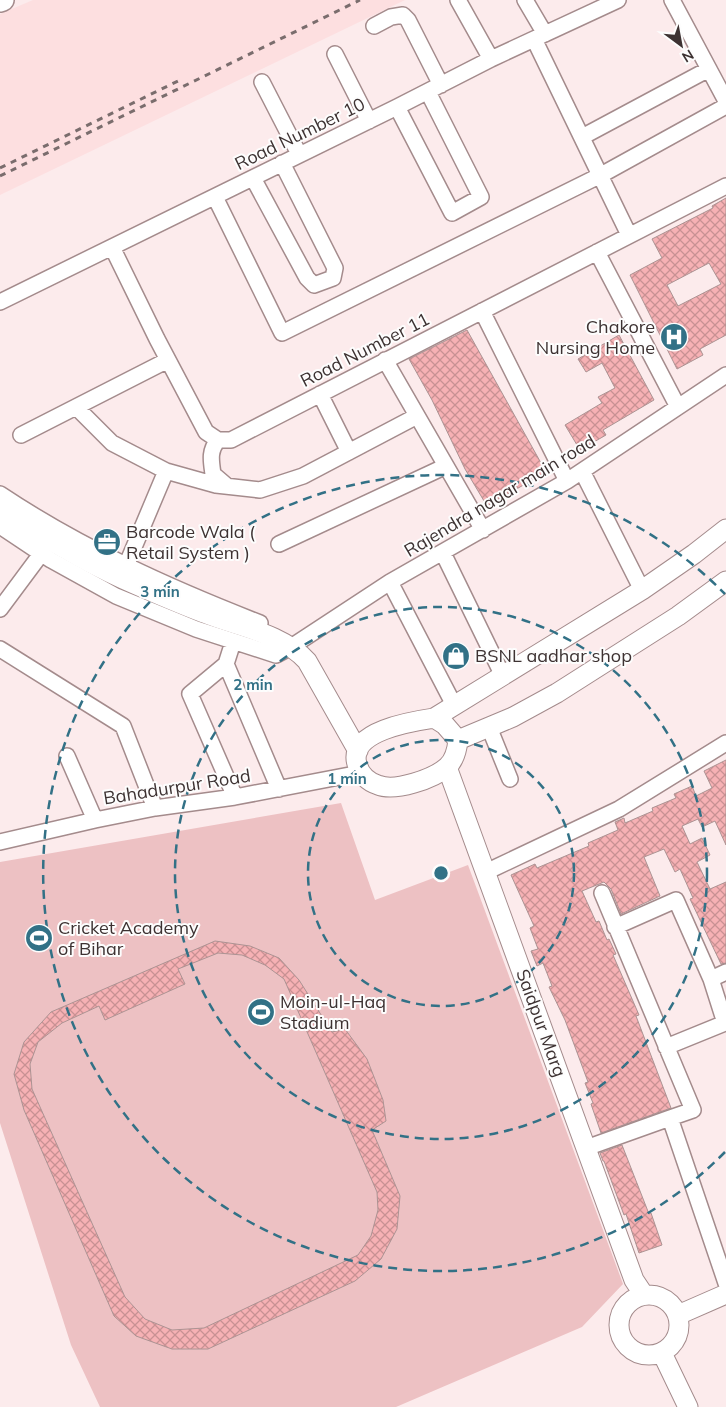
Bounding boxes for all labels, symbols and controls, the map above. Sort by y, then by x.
north arrow [656,20,706,70]
text: N [679,46,697,66]
street label: Road Number 10 [231,92,369,175]
street label: Road Number 11 [296,307,433,392]
place label: Chakore Nursing Home [536,315,655,359]
hospital icon: Chakore Nursing Home [659,322,689,352]
street label: Rajendra nagar main road [400,429,600,562]
place label: Barcode Wala ( Retail System ) [126,520,255,564]
office icon: Barcode Wala ( Retail System ) [92,527,122,557]
text: 3 min [140,582,180,601]
shop icon: BSNL aadhar shop [441,641,471,671]
place label: BSNL aadhar shop [475,644,632,667]
text: 2 min [233,675,273,694]
street label: Bahadurpur Road [102,764,252,809]
text: 1 min [327,769,367,788]
centre of rings [432,864,450,882]
place label: Cricket Academy of Bihar [58,916,199,960]
sports icon: Cricket Academy of Bihar [24,923,54,953]
street label: Saidpur Marg [511,966,572,1080]
place label: Moin-ul-Haq Stadium [280,990,386,1034]
sports icon: Moin-ul-Haq Stadium [246,997,276,1027]

